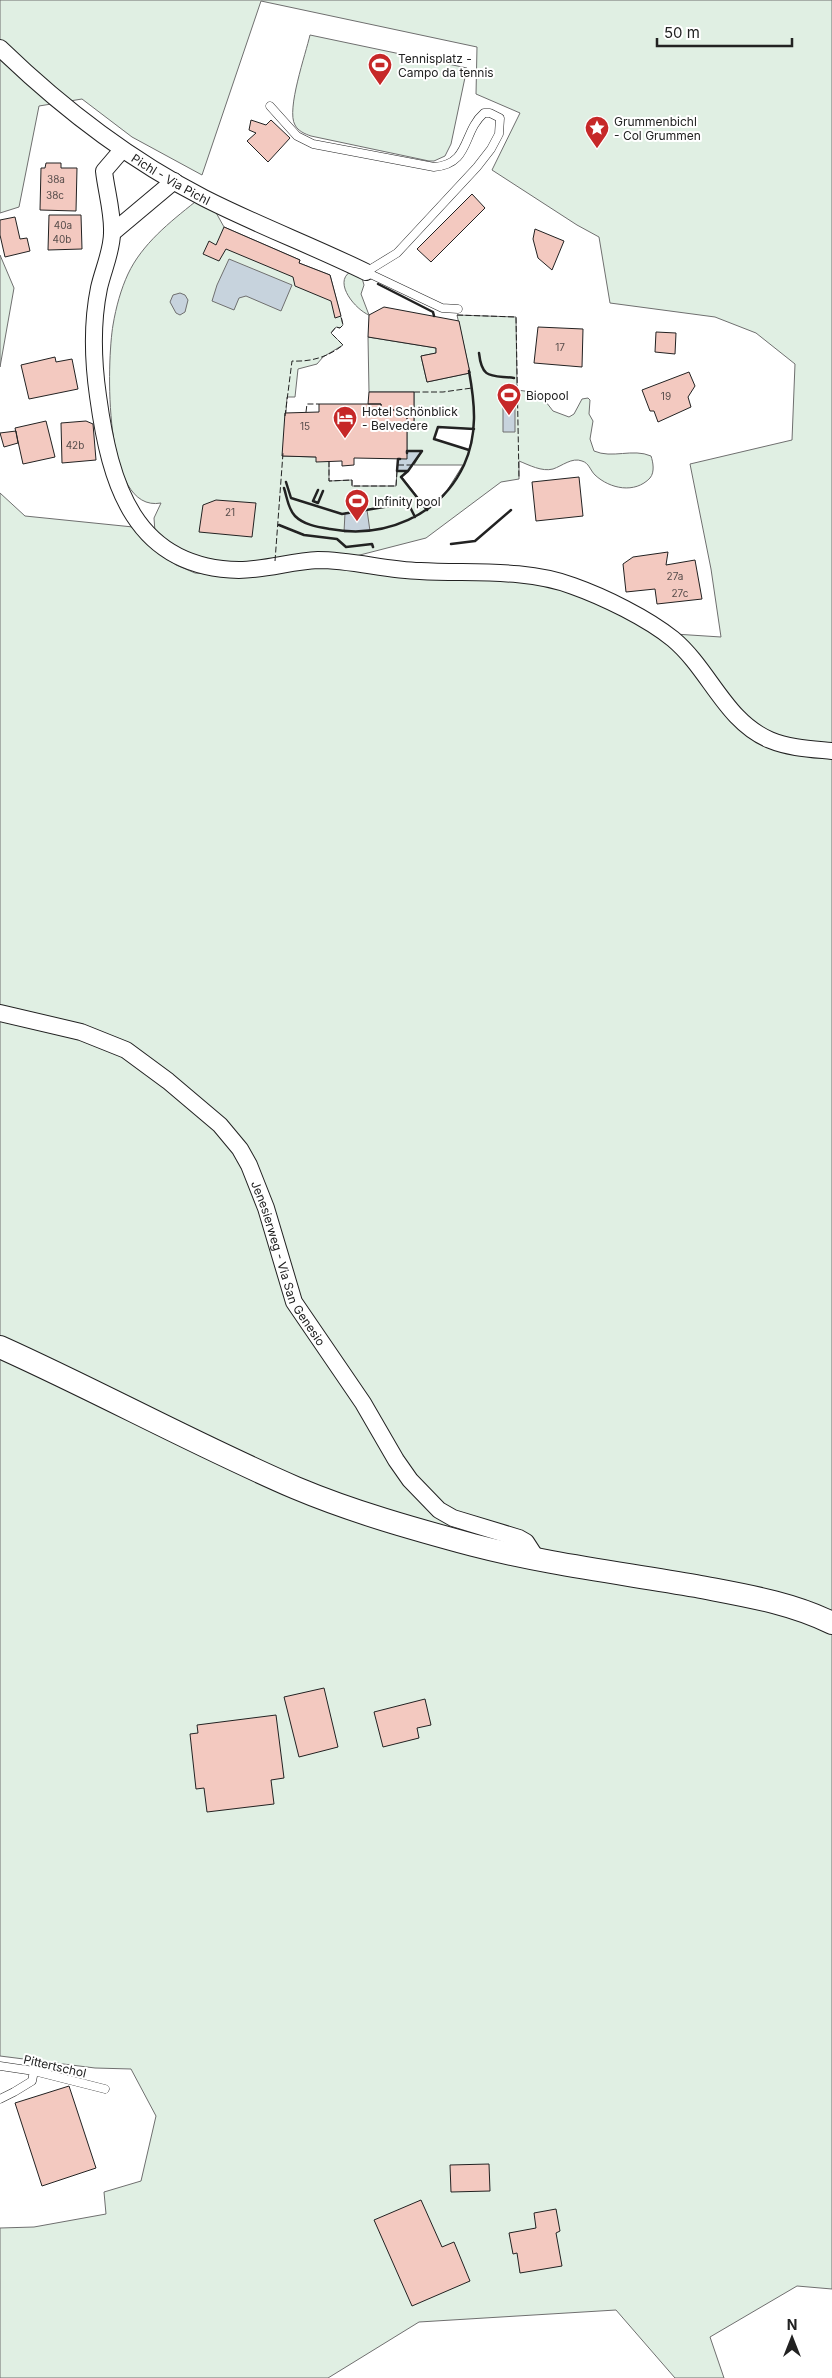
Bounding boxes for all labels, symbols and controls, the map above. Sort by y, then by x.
scale bar [657,15,792,47]
text: 50 m [664,23,700,42]
place label: Tennisplatz - Campo da tennis [398,51,494,80]
sports icon: Tennisplatz - Campo da tennis [367,52,393,86]
place label: Grummenbichl - Col Grummen [614,114,701,143]
place icon: Grummenbichl - Col Grummen [584,115,610,149]
street label: Pichl - Via Pichl [129,150,213,207]
house number: 38a [47,173,65,185]
house number: 38c [46,189,64,201]
house number: 40a [54,219,72,231]
house number: 40b [53,233,71,245]
house number: 17 [555,341,565,353]
sports icon: Biopool [496,382,522,416]
place label: Biopool [526,388,569,403]
house number: 19 [661,390,671,402]
place label: Hotel Schönblick - Belvedere [362,404,458,433]
hotel icon: Hotel Schönblick - Belvedere [332,405,358,439]
house number: 15 [300,420,310,432]
house number: 42b [66,439,84,451]
sports icon: Infinity pool [344,488,370,522]
place label: Infinity pool [374,494,441,509]
house number: 21 [225,506,235,518]
house number: 27a [667,570,683,582]
house number: 27c [672,587,689,599]
street label: Jenesierweg - Via San Genesio [248,1179,329,1348]
street label: Pittertschol [22,2052,88,2080]
north arrow [767,2313,817,2363]
text: N [787,2316,797,2333]

